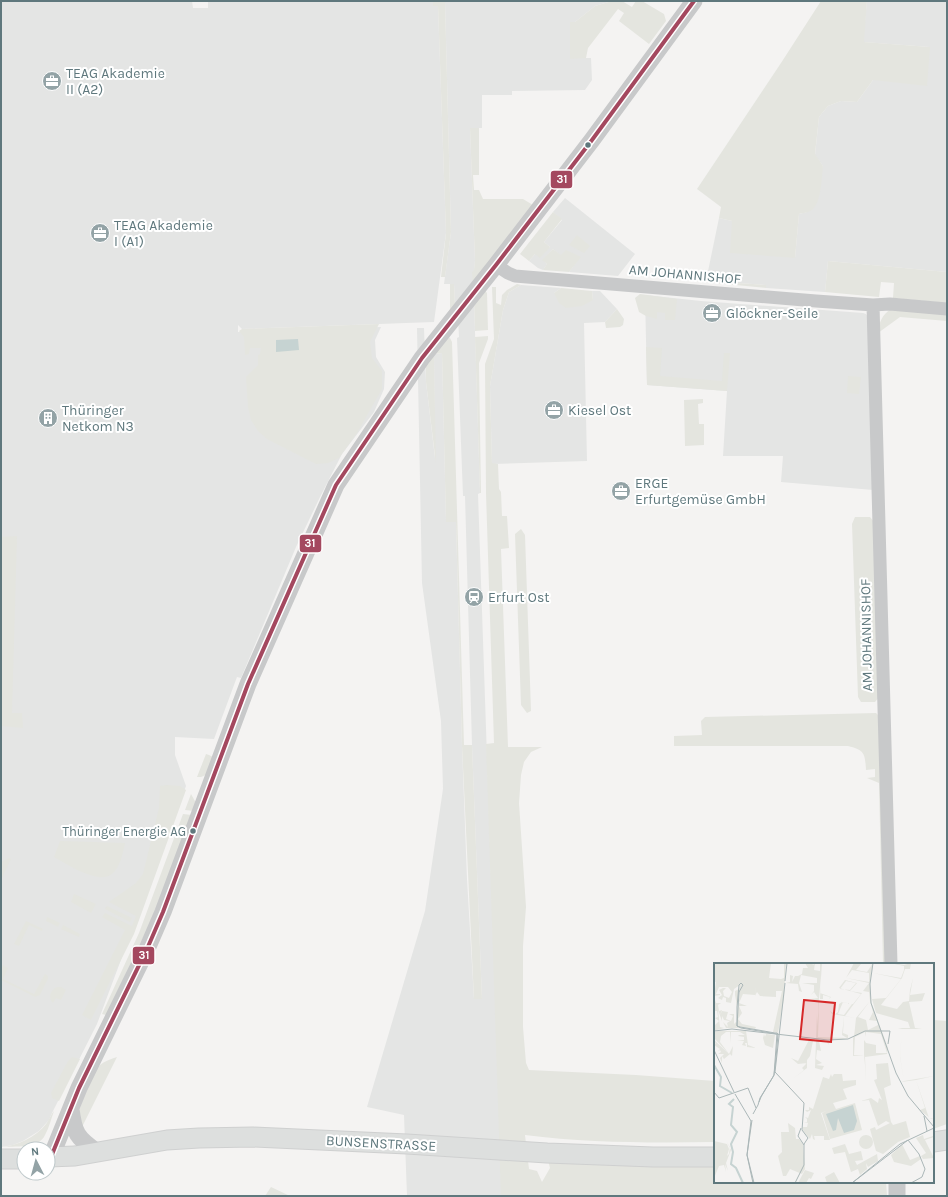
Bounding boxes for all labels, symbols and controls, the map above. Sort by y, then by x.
place label: TEAG Akademie II (A2) [66,65,165,98]
office icon: TEAG Akademie II (A2) [41,70,63,92]
unlabelled marker [583,140,593,150]
line badge: 31 [550,170,573,189]
text: 31 [557,173,567,186]
place label: TEAG Akademie I (A1) [114,217,213,250]
office icon: TEAG Akademie I (A1) [89,222,111,244]
street label: AM JOHANNISHOF [628,261,742,288]
office icon: Glöckner-Seile [701,302,723,324]
place label: Glöckner-Seile [726,305,818,322]
office icon: Kiesel Ost [543,399,565,421]
place label: Thüringer Netkom N3 [62,402,134,435]
place label: Kiesel Ost [568,402,631,419]
building icon: Thüringer Netkom N3 [37,407,59,429]
place label: ERGE Erfurtgemüse GmbH [635,475,766,508]
office icon: ERGE Erfurtgemüse GmbH [610,480,632,502]
line badge: 31 [299,534,322,553]
text: 31 [305,537,315,550]
street label: AM JOHANNISHOF [857,579,876,691]
station icon: Erfurt Ost [463,586,485,608]
place label: Erfurt Ost [488,589,550,606]
place label: Thüringer Energie AG [62,824,186,839]
marker: Thüringer Energie AG [188,826,198,836]
line badge: 31 [132,946,155,965]
text: 31 [139,949,149,962]
inset map [714,963,934,1183]
street label: BUNSENSTRASSE [325,1132,436,1155]
north arrow [16,1141,56,1181]
text: N [30,1145,40,1158]

